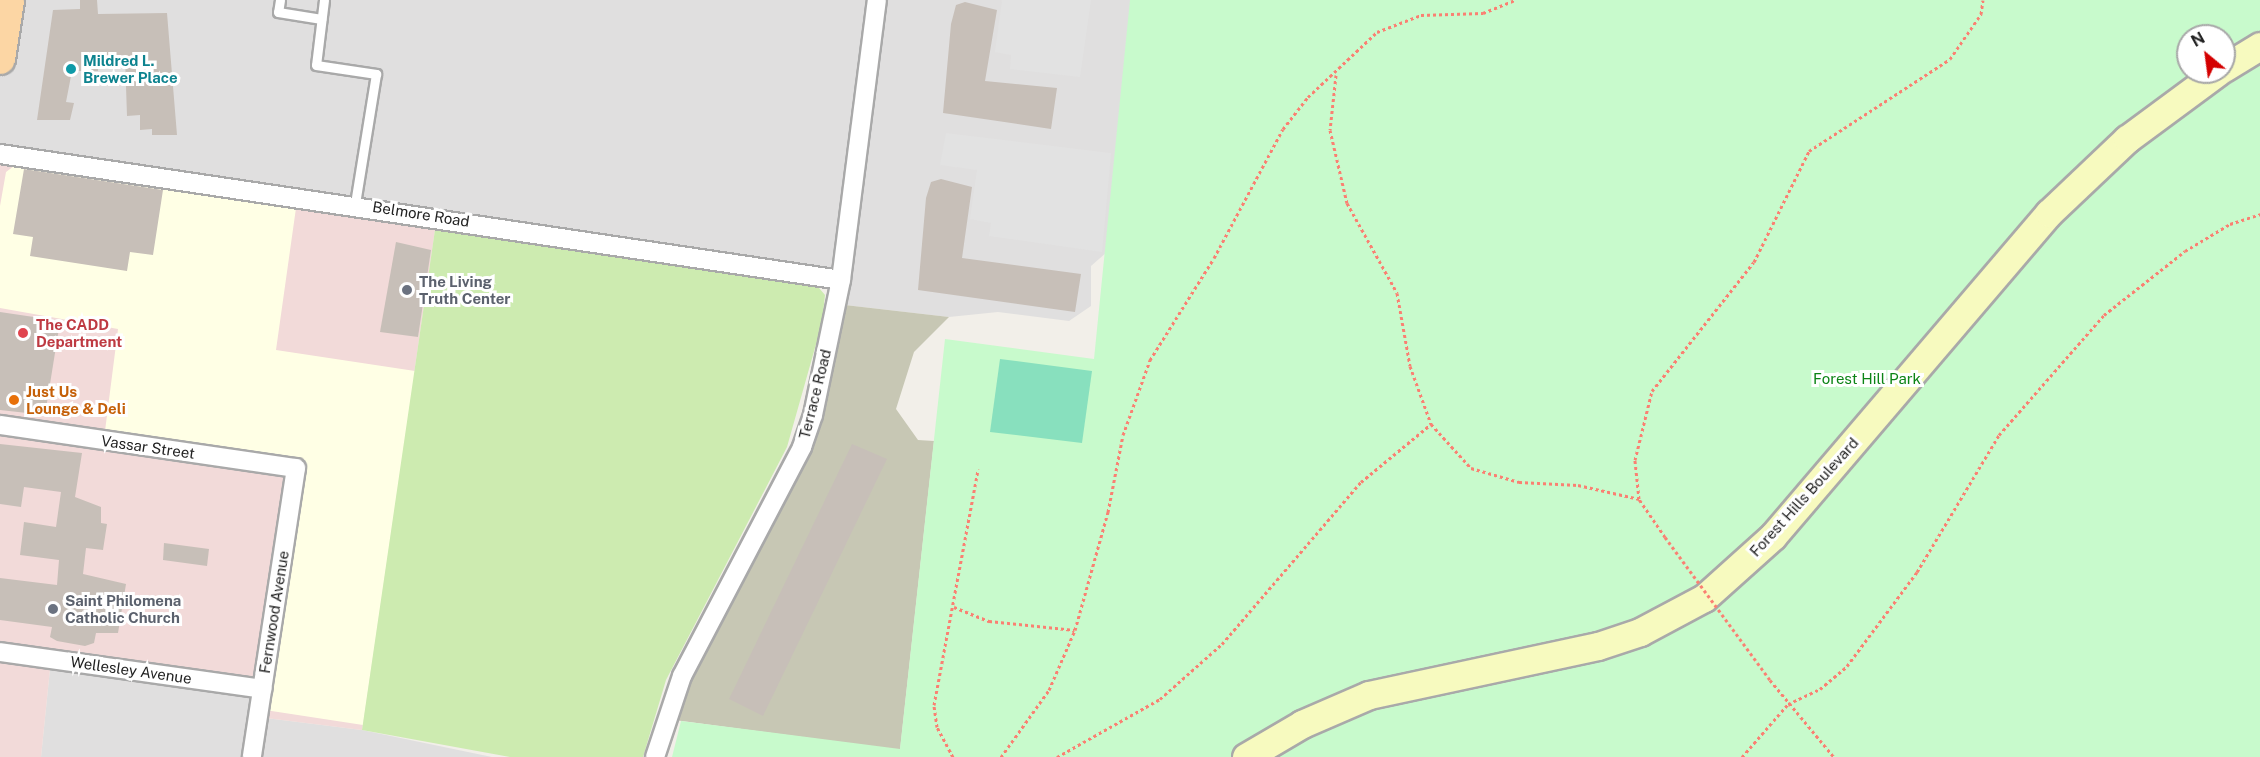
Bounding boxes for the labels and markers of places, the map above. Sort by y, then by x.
place label: Mildred L. Brewer Place [83,51,178,86]
marker: Mildred L. Brewer Place [64,62,78,76]
place label: The Living Truth Center [419,272,511,307]
marker: The Living Truth Center [400,283,414,297]
place label: The CADD Department [36,315,122,350]
marker: The CADD Department [14,324,32,342]
place label: Just Us Lounge & Deli [26,382,126,417]
marker: Just Us Lounge & Deli [7,393,21,407]
place label: Saint Philomena Catholic Church [65,591,181,626]
marker: Saint Philomena Catholic Church [46,602,60,616]

